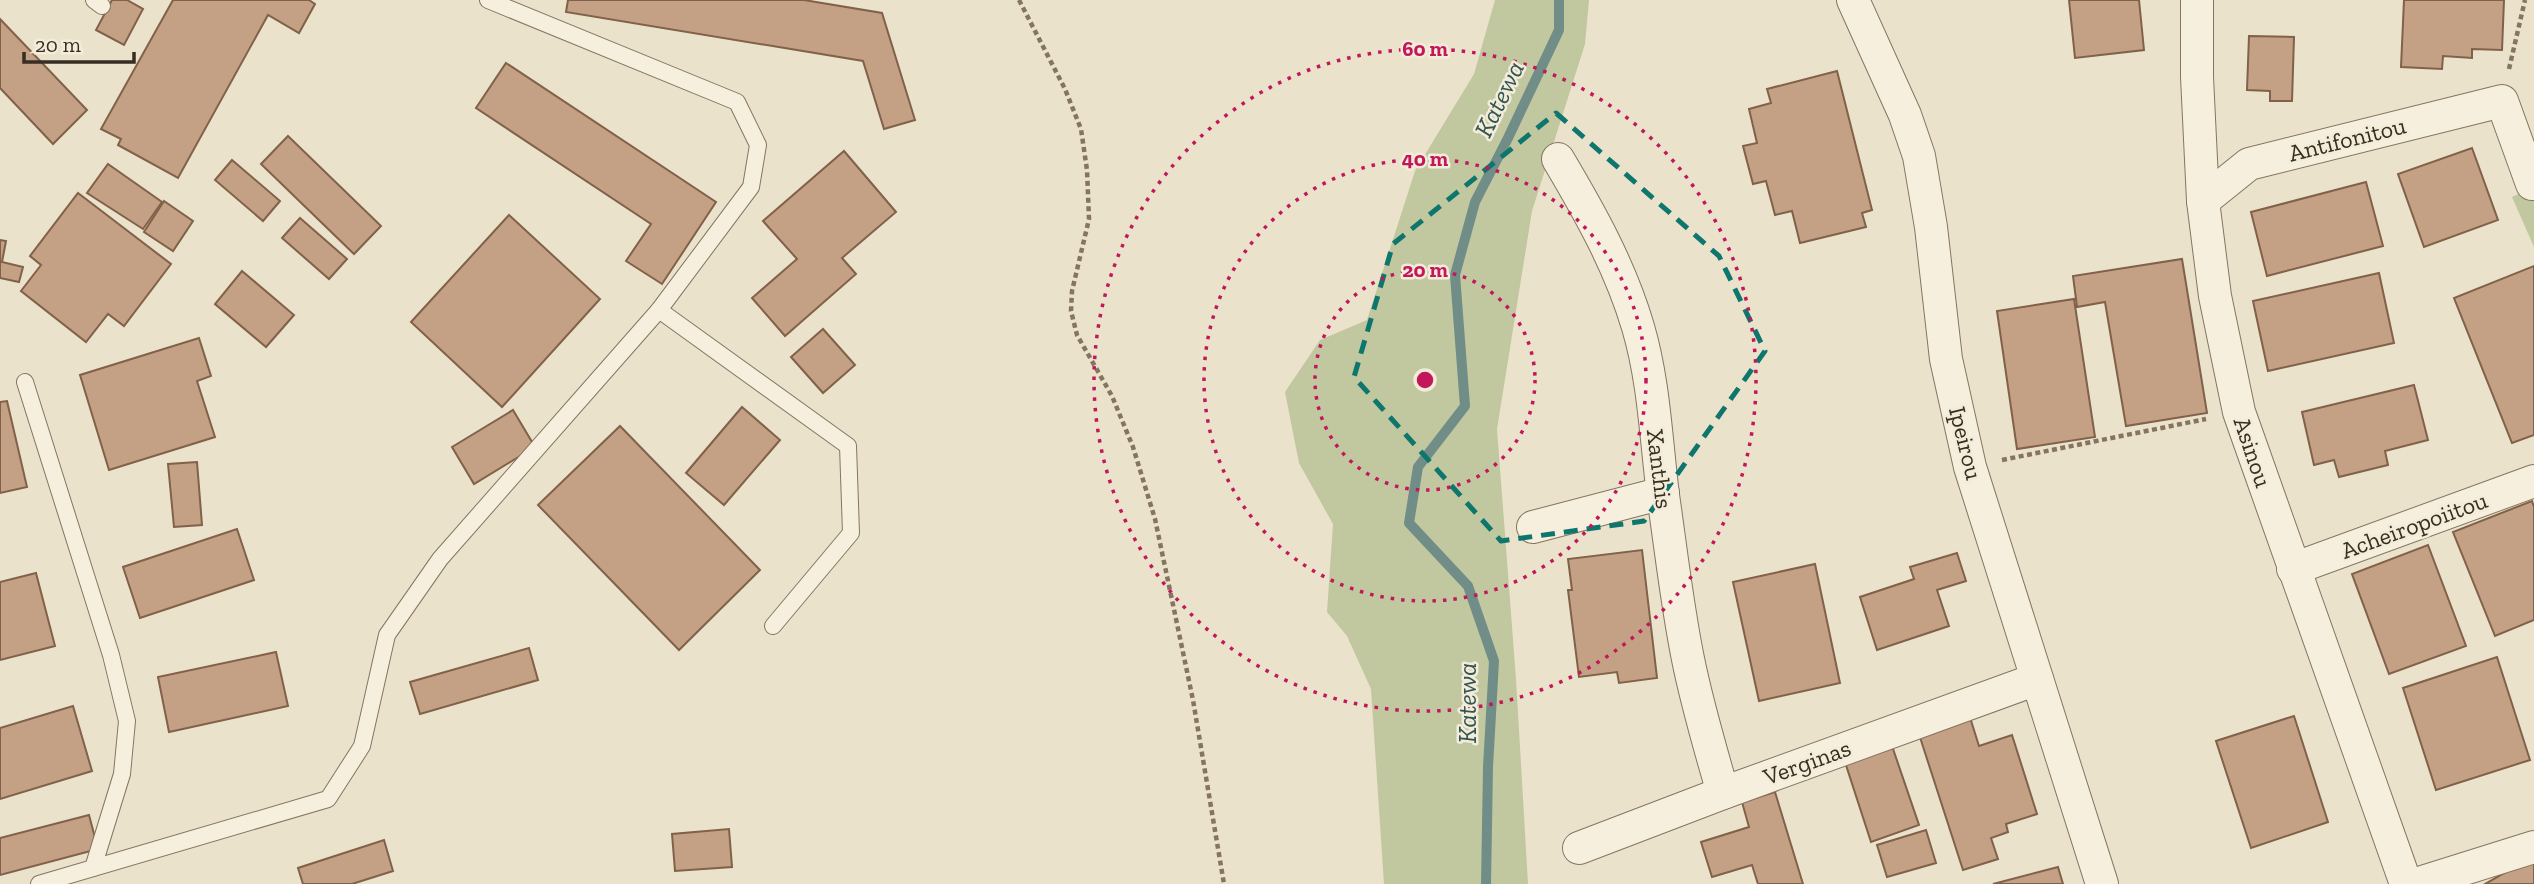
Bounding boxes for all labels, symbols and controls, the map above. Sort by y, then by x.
scale bar [24,21,135,65]
text: 20 m [35,32,81,57]
text: 60 m [1402,36,1448,61]
water label: Katewa [1467,56,1531,142]
street label: Antifonitou [2285,110,2409,168]
text: 40 m [1402,146,1449,171]
text: 20 m [1402,257,1448,282]
centre of rings [1413,368,1437,392]
street label: Ipeirou [1943,403,1989,483]
street label: Asinou [2228,413,2279,491]
street label: Xanthis [1641,427,1679,511]
street label: Acheiropoiitou [2337,485,2492,565]
water label: Katewa [1451,663,1483,743]
street label: Verginas [1758,733,1855,792]

